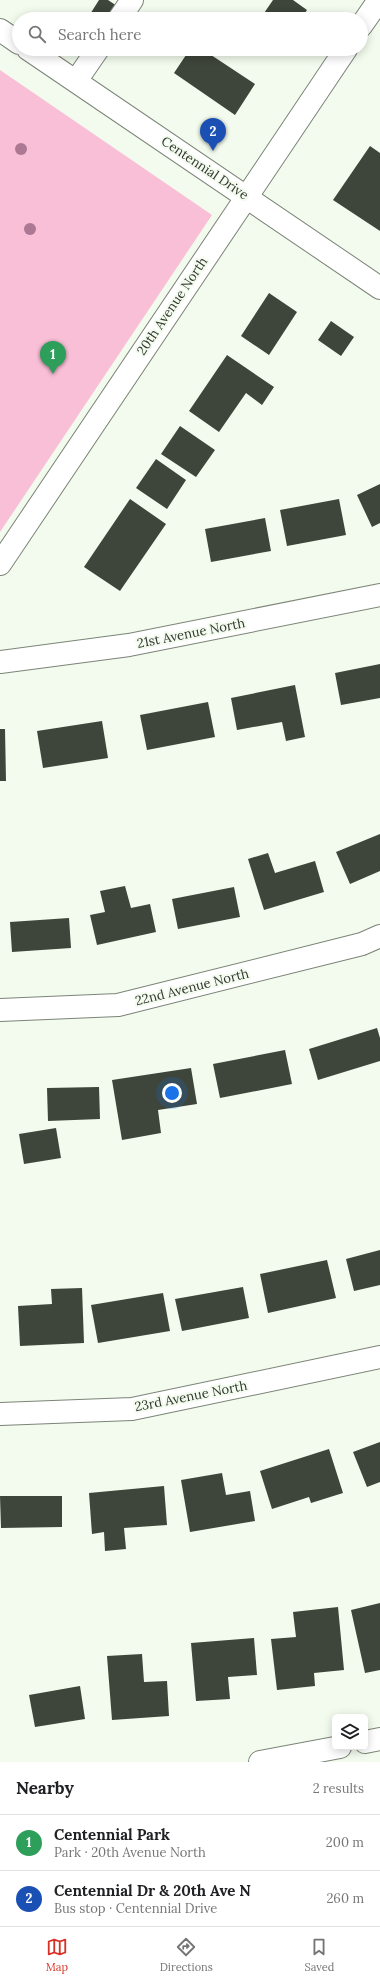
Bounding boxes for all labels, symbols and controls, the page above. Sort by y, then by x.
search box [12,12,368,56]
icon: search [26,23,48,45]
text: Search here [58,25,141,44]
pin: 2 [200,118,226,151]
street label: Centennial Drive [158,133,252,203]
street label: 20th Avenue North [133,254,211,358]
pin: 1 [40,341,66,374]
street label: 21st Avenue North [136,614,247,652]
street label: 22nd Avenue North [133,965,251,1009]
your location [162,1083,182,1103]
street label: 23rd Avenue North [133,1377,249,1415]
map controls [332,1714,368,1750]
button: layers [332,1714,368,1750]
text: Nearby [16,1777,74,1799]
text: 2 results [313,1780,364,1797]
text: Centennial Park [54,1825,170,1844]
text: 1 [26,1834,32,1851]
text: 200 m [326,1834,364,1851]
text: Park · 20th Avenue North [54,1844,206,1861]
text: Centennial Dr & 20th Ave N [54,1881,251,1900]
text: 2 [26,1890,32,1907]
text: 260 m [326,1890,364,1907]
text: Bus stop · Centennial Drive [54,1900,217,1917]
tab: Map [46,1936,68,1974]
tab: Directions [160,1936,213,1974]
tab: Saved [304,1936,334,1974]

